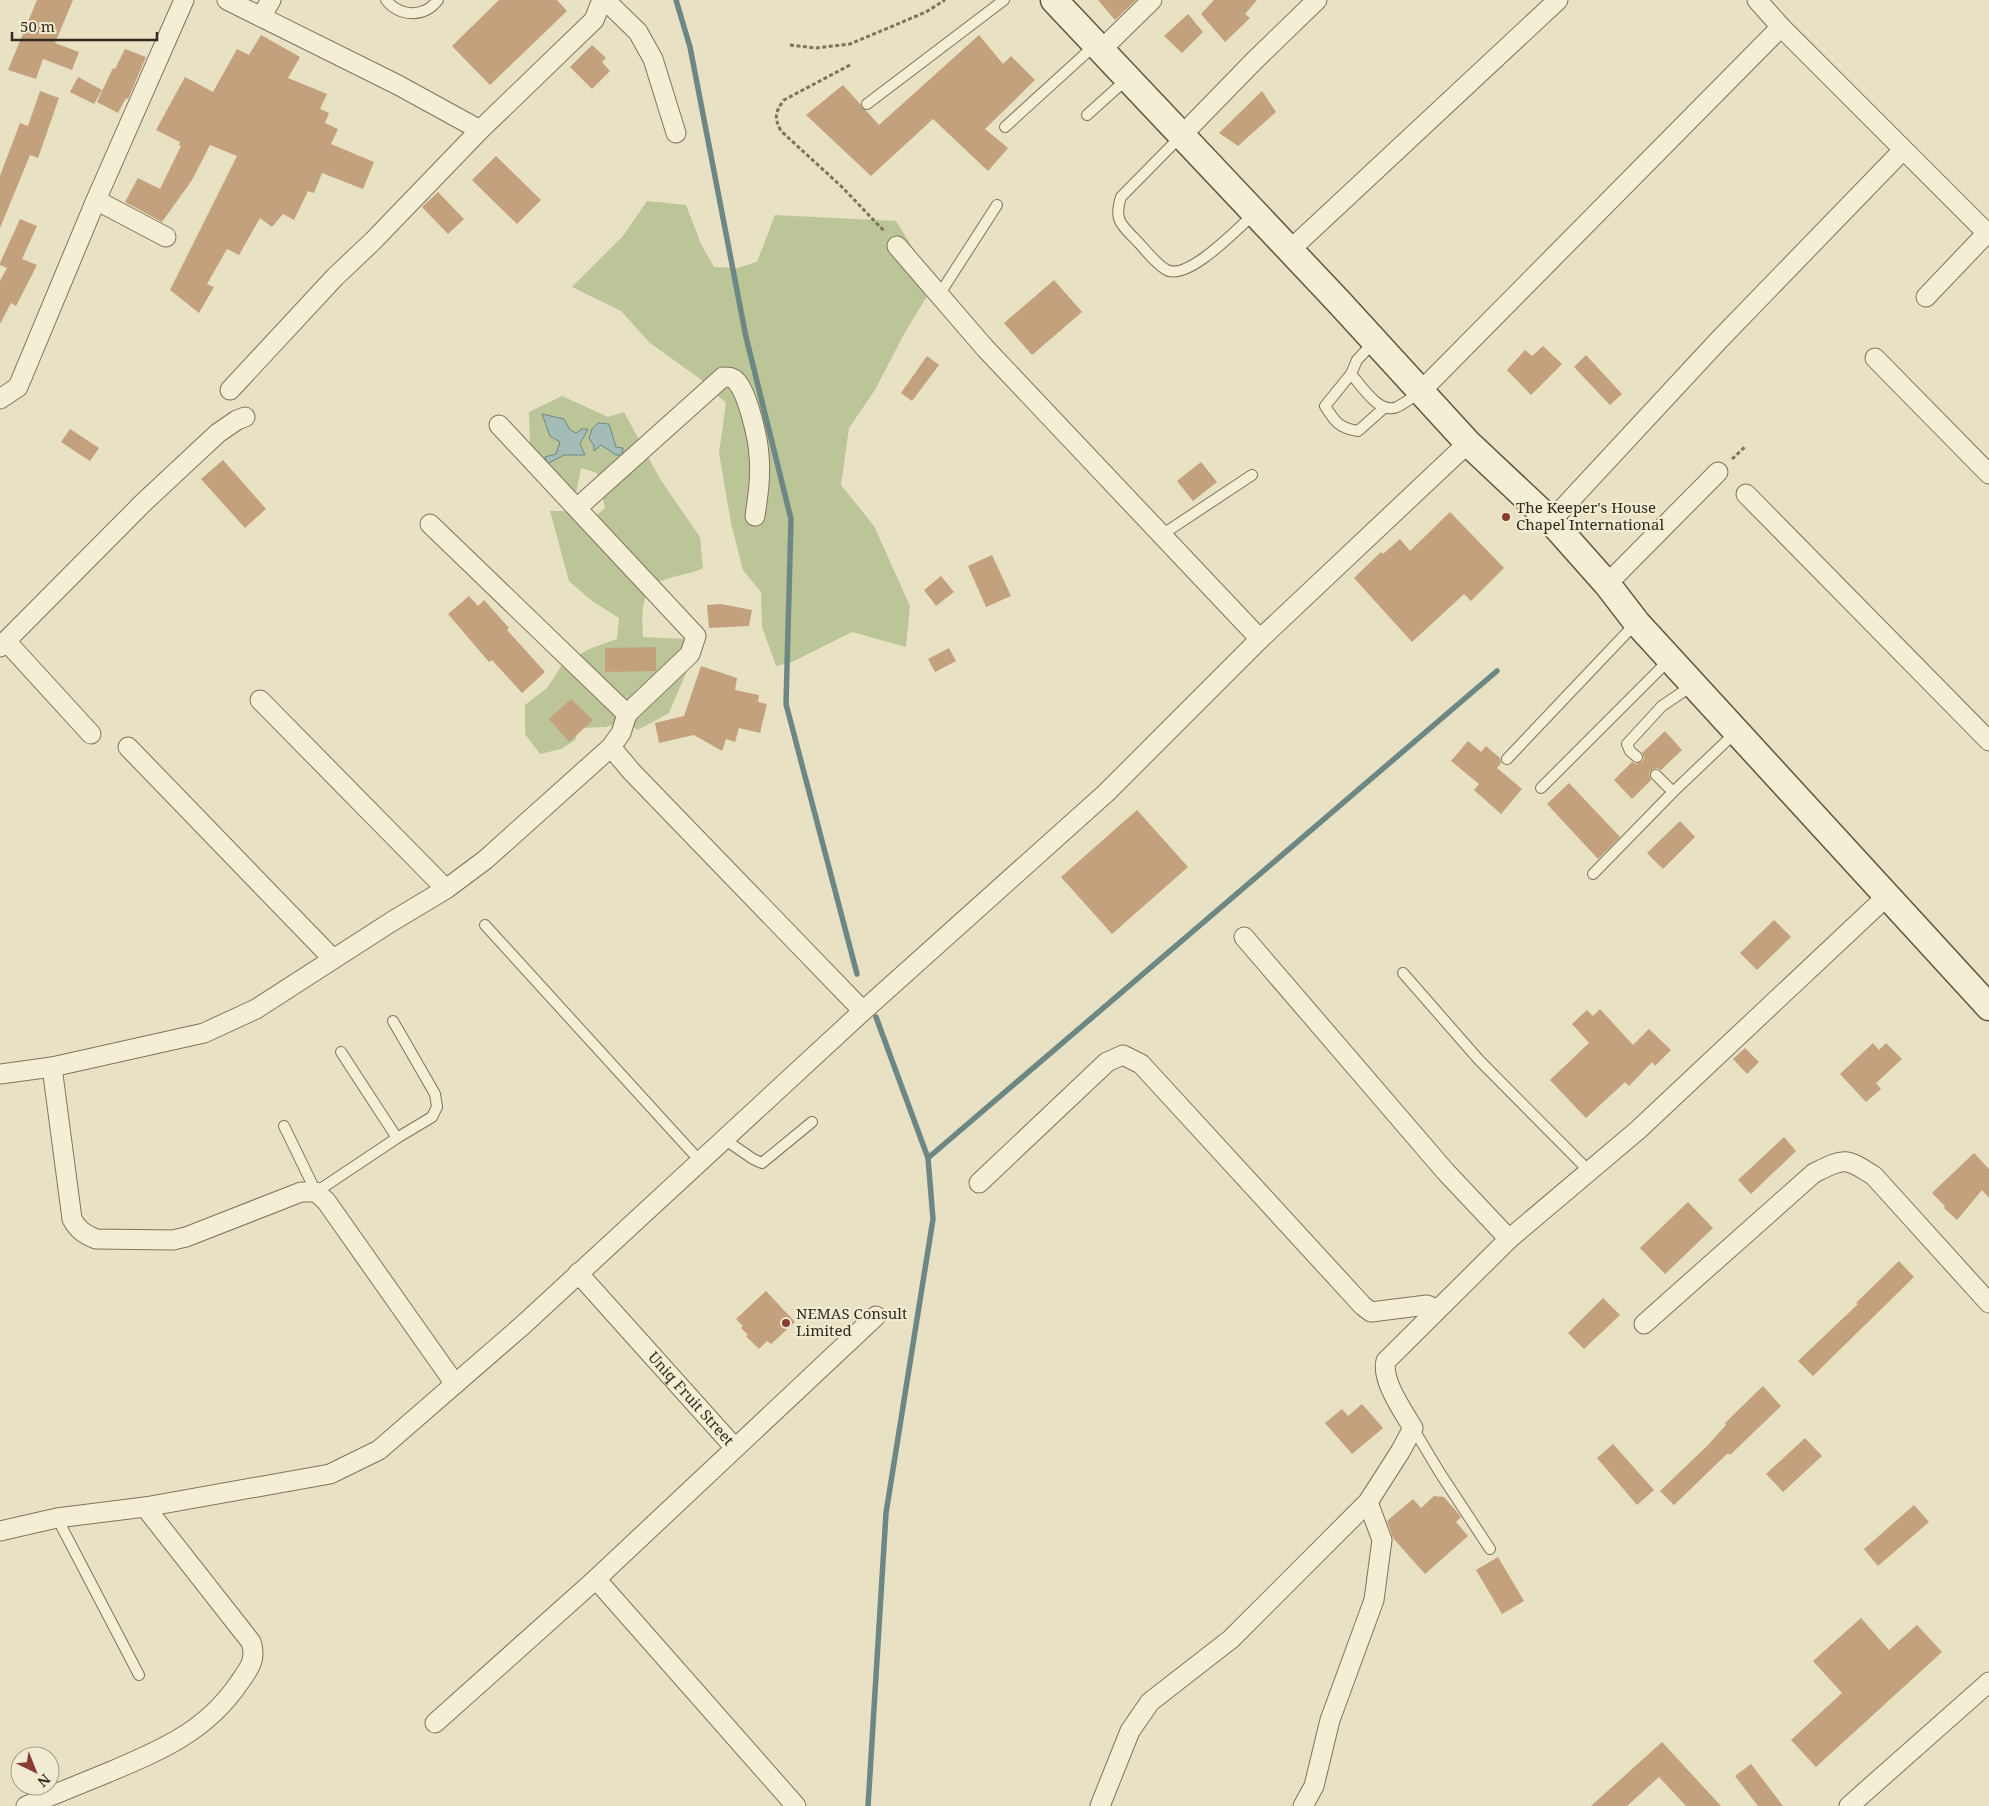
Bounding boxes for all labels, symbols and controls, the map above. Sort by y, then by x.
scale bar [12,10,158,42]
text: 50 m [20,16,55,36]
place label: The Keeper's House Chapel International [1516,497,1664,534]
marker: The Keeper's House Chapel International [1500,511,1512,523]
place label: NEMAS Consult Limited [796,1303,907,1340]
marker: NEMAS Consult Limited [780,1317,792,1329]
street label: Uniq Fruit Street [644,1347,739,1449]
north arrow [10,1746,60,1796]
text: N [34,1770,55,1792]

